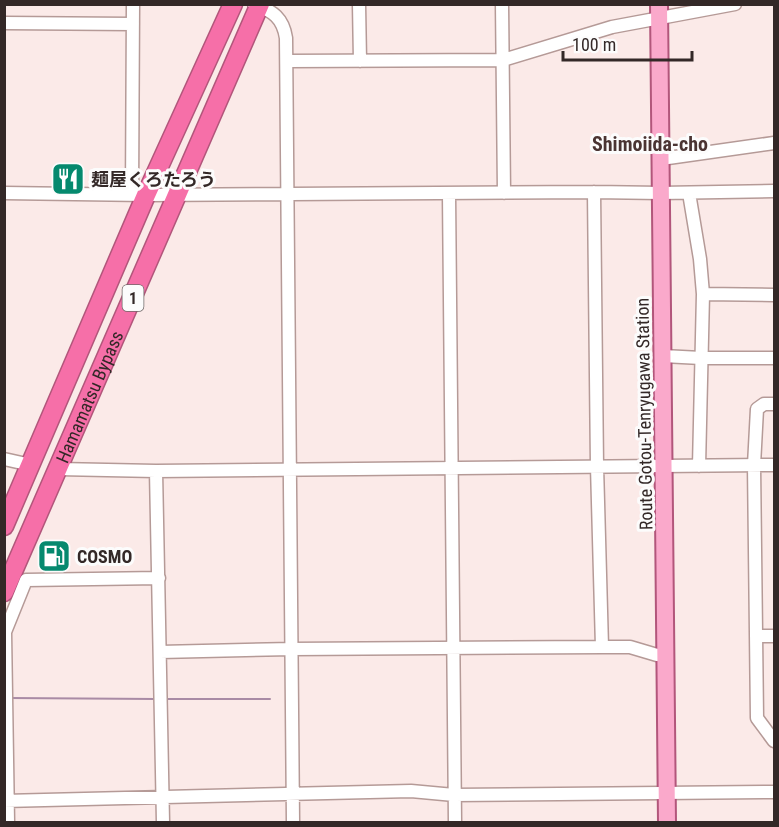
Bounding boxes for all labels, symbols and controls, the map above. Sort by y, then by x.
scale bar [563,24,692,62]
text: 100 m [572,34,616,55]
district label: Shimoiida-cho [592,132,708,156]
restaurant icon: 麺屋くろたろう [50,161,86,197]
place label: 麺屋くろたろう [91,169,216,190]
road number: 1 [122,285,144,311]
street label: Route Gotou-Tenryugawa Station [631,298,657,530]
street label: Hamamatsu Bypass [51,327,127,466]
fuel station icon: COSMO [36,538,72,574]
place label: COSMO [77,546,132,567]

